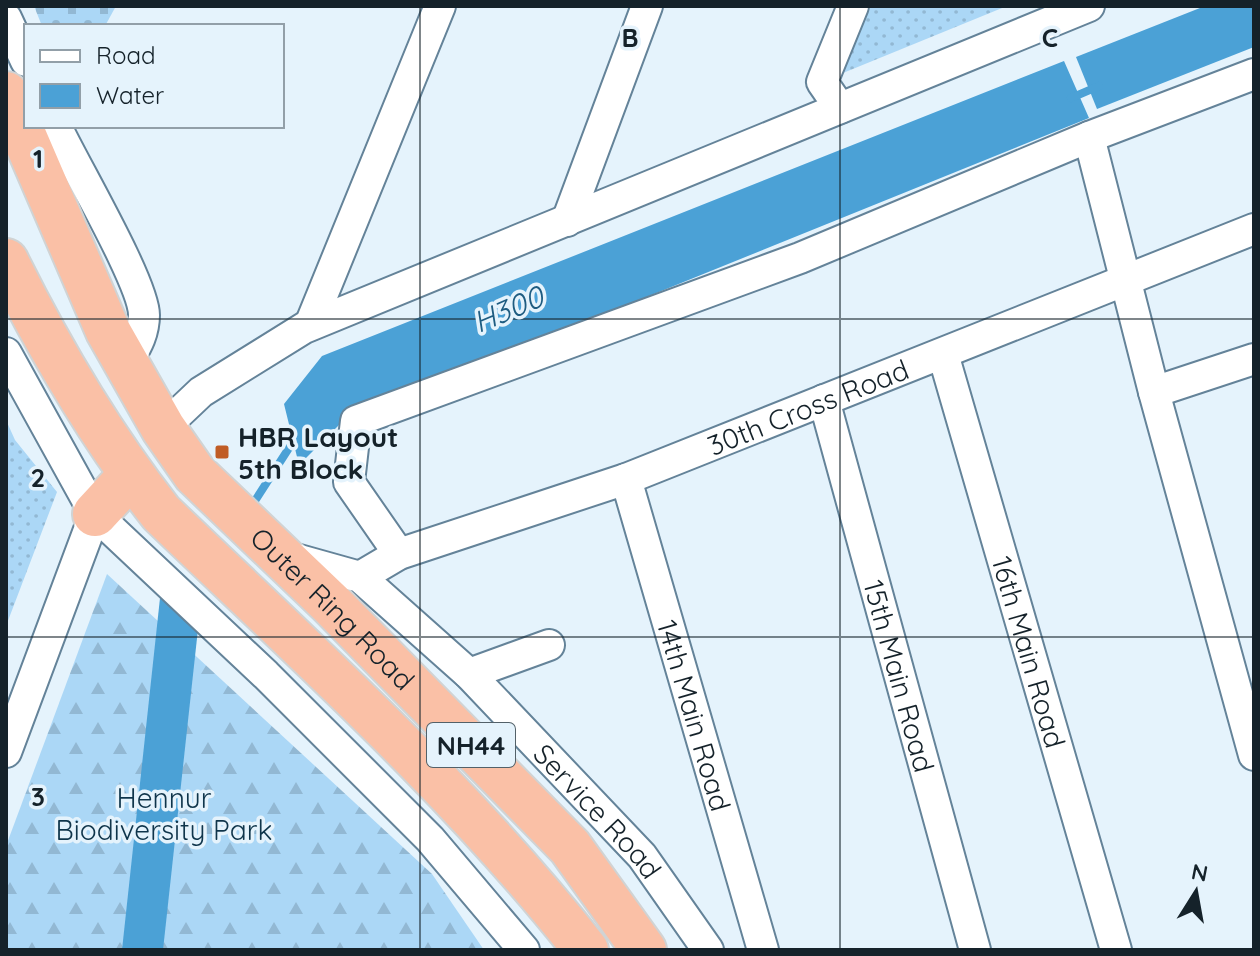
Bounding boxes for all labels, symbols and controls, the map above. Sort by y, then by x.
text: B [621,21,639,54]
text: C [1042,21,1058,54]
legend [24,24,284,128]
text: Road [96,40,156,70]
text: Water [96,80,164,110]
text: 1 [33,142,43,175]
water label: H300 [467,276,551,341]
street label: 30th Cross Road [702,351,913,462]
place label: HBR Layout 5th Block [238,419,399,486]
marker: HBR Layout 5th Block [213,443,231,461]
text: 2 [31,461,45,494]
street label: Outer Ring Road [244,519,422,697]
street label: 16th Main Road [985,552,1074,752]
street label: 15th Main Road [857,576,943,776]
street label: 14th Main Road [650,616,739,815]
road number: NH44 [427,723,515,767]
street label: Service Road [527,736,670,885]
text: 3 [31,780,45,813]
park label: Hennur Biodiversity Park [56,780,272,847]
north arrow [1156,852,1236,932]
text: N [1189,857,1210,888]

